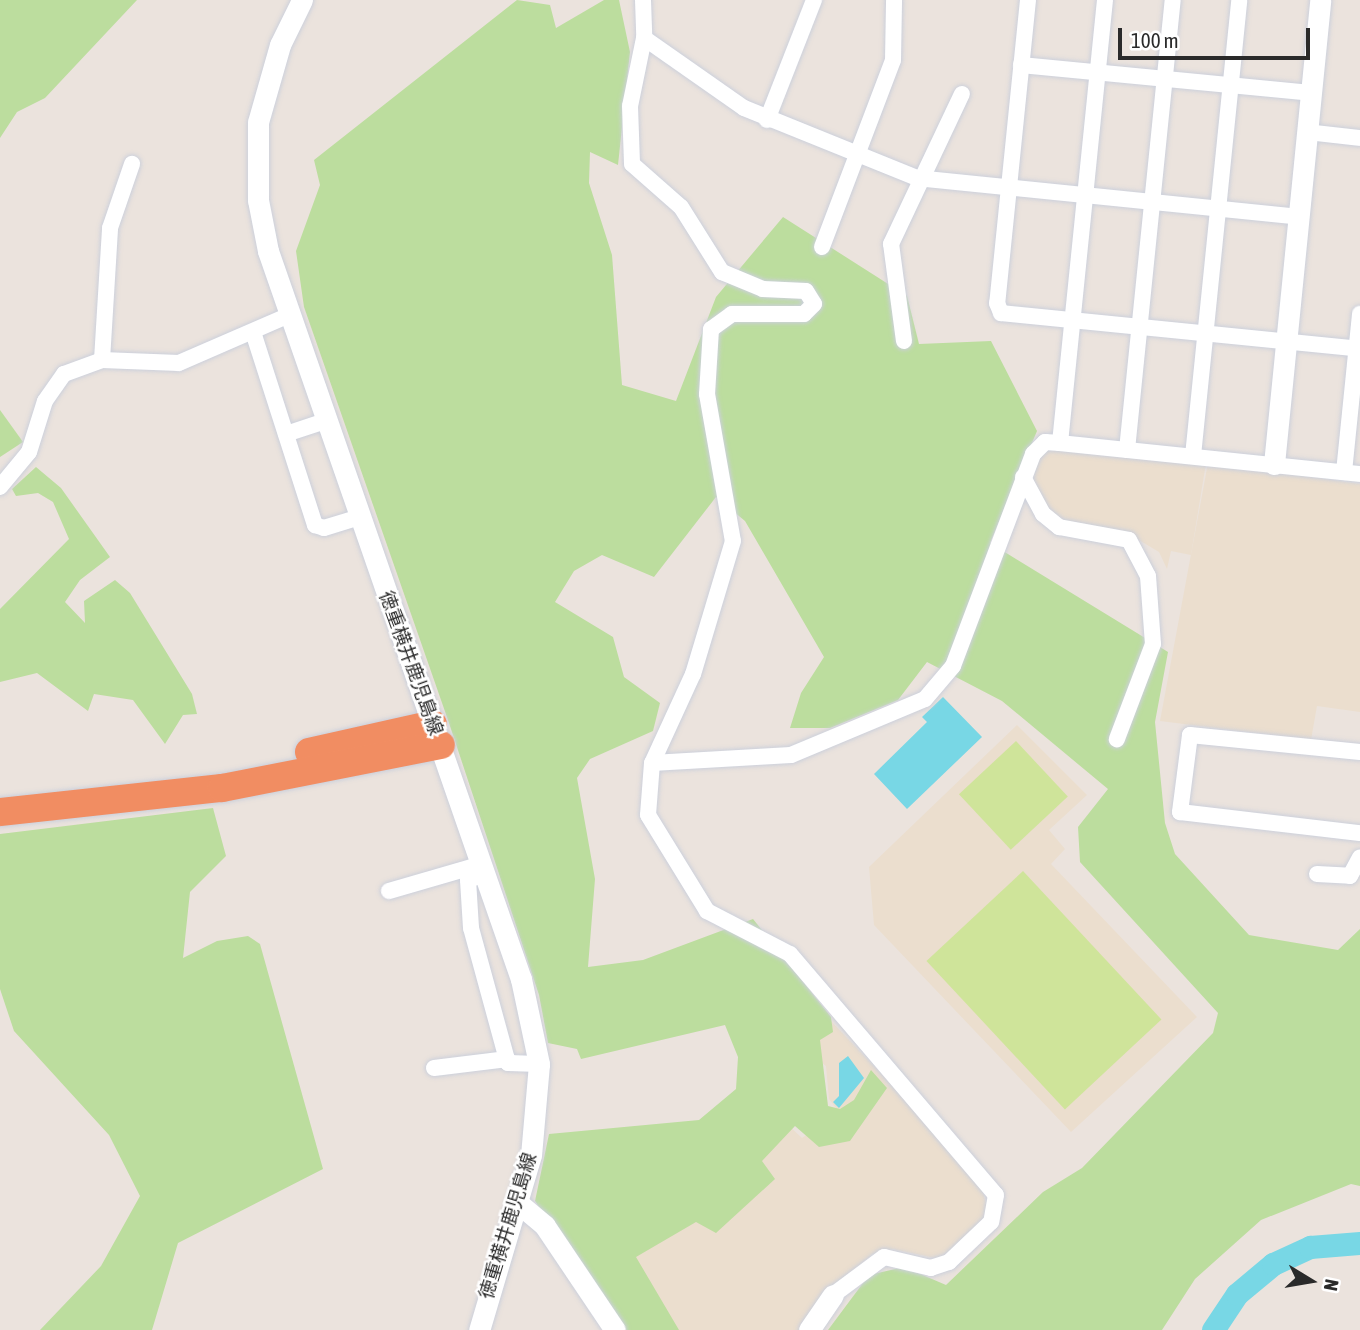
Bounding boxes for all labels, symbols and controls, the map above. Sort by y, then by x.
scale bar [1122,14,1314,58]
text: 100 m [1131,28,1179,52]
street label: 徳重横井鹿児島線 [374,588,448,738]
street label: 徳重横井鹿児島線 [475,1150,541,1302]
north arrow [1276,1246,1346,1316]
text: N [1320,1277,1343,1293]

